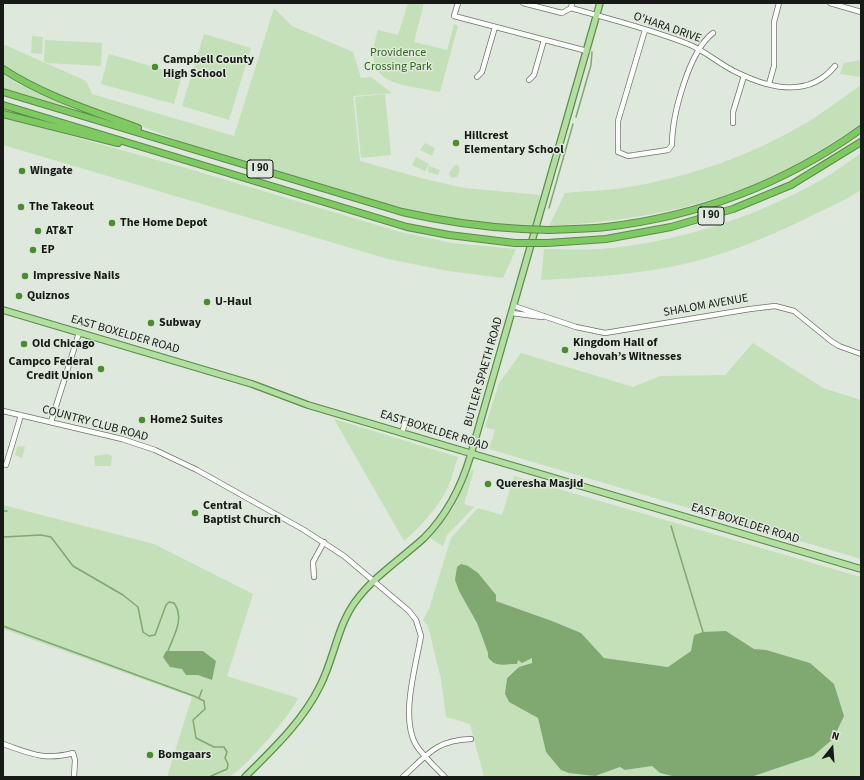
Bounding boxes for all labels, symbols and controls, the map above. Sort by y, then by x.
street label: O'HARA DRIVE [631,10,703,46]
park label: Providence Crossing Park [364,46,432,74]
place label: Campbell County High School [163,53,254,81]
marker: Campbell County High School [150,62,160,72]
place label: Hillcrest Elementary School [464,129,564,157]
marker: Hillcrest Elementary School [451,138,461,148]
road number: I 90 [247,160,273,178]
place label: Wingate [30,164,73,178]
marker: Wingate [17,166,27,176]
place label: The Takeout [29,200,94,214]
marker: The Takeout [16,202,26,212]
road number: I 90 [698,207,724,225]
place label: The Home Depot [120,216,207,230]
marker: The Home Depot [107,218,117,228]
place label: AT&T [46,224,73,238]
marker: AT&T [33,226,43,236]
place label: EP [41,243,55,257]
marker: EP [28,245,38,255]
place label: Impressive Nails [33,269,120,283]
marker: Impressive Nails [20,271,30,281]
place label: Quiznos [27,289,70,303]
marker: Quiznos [14,291,24,301]
street label: SHALOM AVENUE [662,291,750,321]
place label: U-Haul [215,295,252,309]
marker: U-Haul [202,297,212,307]
street label: EAST BOXELDER ROAD [69,313,181,357]
place label: Subway [159,316,201,330]
street label: BUTLER SPAETH ROAD [461,316,507,428]
marker: Subway [146,318,156,328]
place label: Kingdom Hall of Jehovah’s Witnesses [573,336,682,364]
place label: Old Chicago [32,337,95,351]
marker: Old Chicago [19,339,29,349]
marker: Kingdom Hall of Jehovah’s Witnesses [560,345,570,355]
place label: Campco Federal Credit Union [9,355,93,383]
marker: Campco Federal Credit Union [96,364,106,374]
street label: COUNTRY CLUB ROAD [40,403,150,445]
street label: EAST BOXELDER ROAD [378,408,490,454]
place label: Home2 Suites [150,413,223,427]
marker: Home2 Suites [137,415,147,425]
place label: Queresha Masjid [496,477,583,491]
marker: Queresha Masjid [483,479,493,489]
place label: Central Baptist Church [203,499,281,527]
street label: EAST BOXELDER ROAD [689,501,801,547]
marker: Central Baptist Church [190,508,200,518]
north arrow [812,728,852,768]
text: N [830,728,841,744]
place label: Bomgaars [158,748,211,762]
marker: Bomgaars [145,750,155,760]

